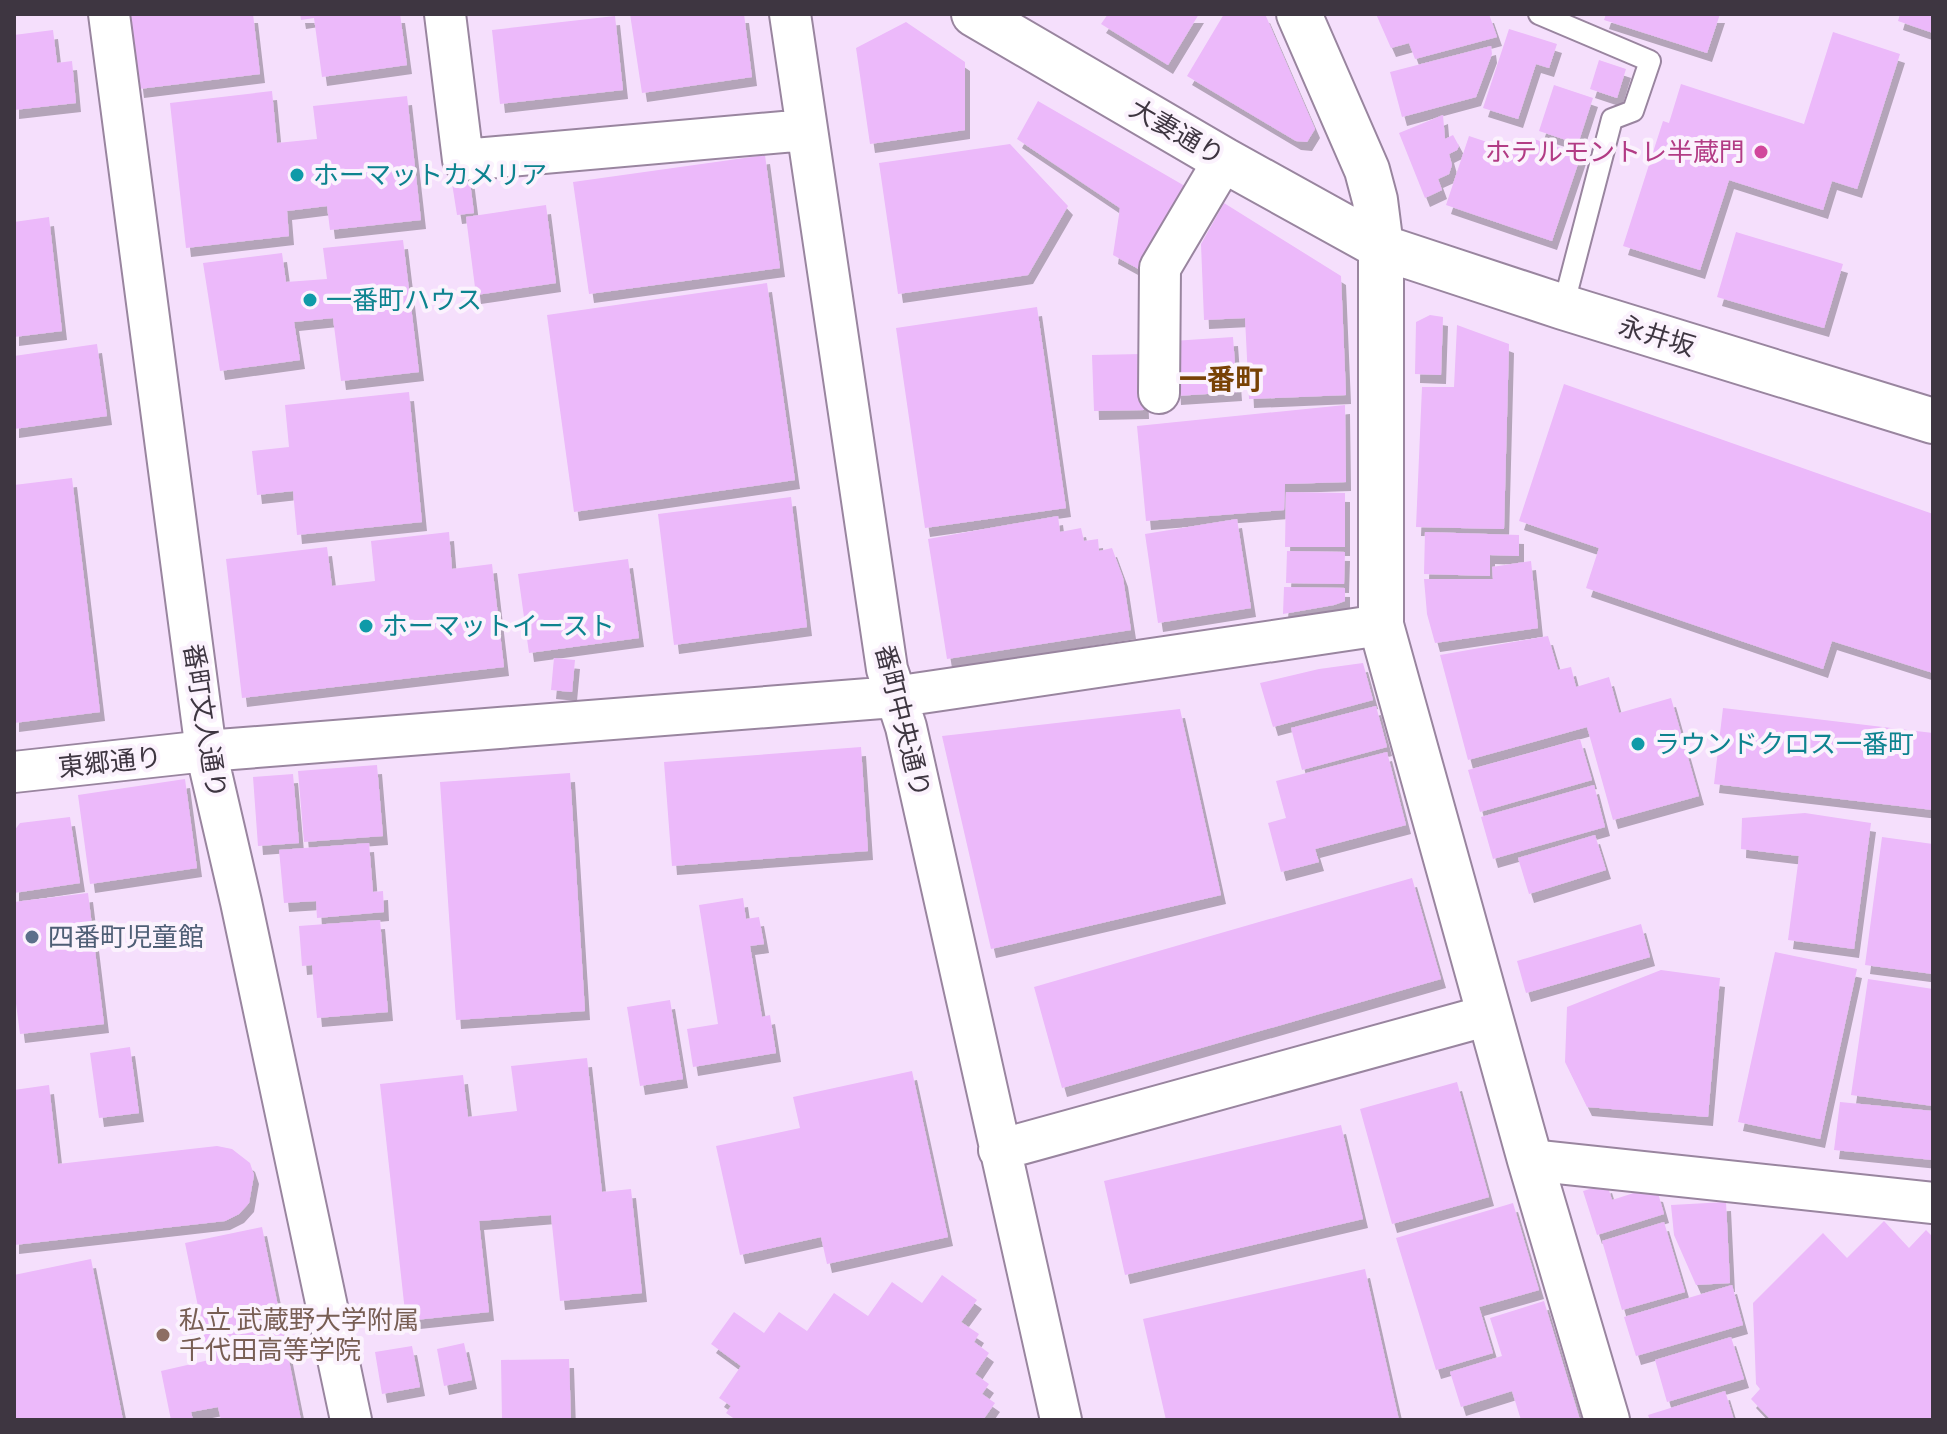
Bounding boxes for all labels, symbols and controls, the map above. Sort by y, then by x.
street label: 大妻通り [1124,92,1230,172]
place label: ホテルモントレ半蔵門 [1485,136,1745,168]
marker: ホテルモントレ半蔵門 [1752,143,1770,161]
place label: ホーマットカメリア [313,159,547,191]
marker: ホーマットカメリア [288,166,306,184]
place label: 一番町ハウス [326,284,482,316]
marker: 一番町ハウス [301,291,319,309]
street label: 永井坂 [1615,309,1699,363]
district label: 一番町 [1179,362,1263,396]
place label: ホーマットイースト [382,610,615,642]
marker: ホーマットイースト [357,617,375,635]
street label: 番町文人通り [177,641,233,801]
street label: 番町中央通り [869,641,937,801]
place label: ラウンドクロス一番町 [1654,728,1914,760]
marker: ラウンドクロス一番町 [1629,735,1647,753]
street label: 東郷通り [57,741,163,783]
place label: 四番町児童館 [48,921,204,953]
marker: 四番町児童館 [23,928,41,946]
place label: 私立 武蔵野大学附属 千代田高等学院 [179,1304,419,1366]
marker: 私立 武蔵野大学附属 千代田高等学院 [154,1326,172,1344]

